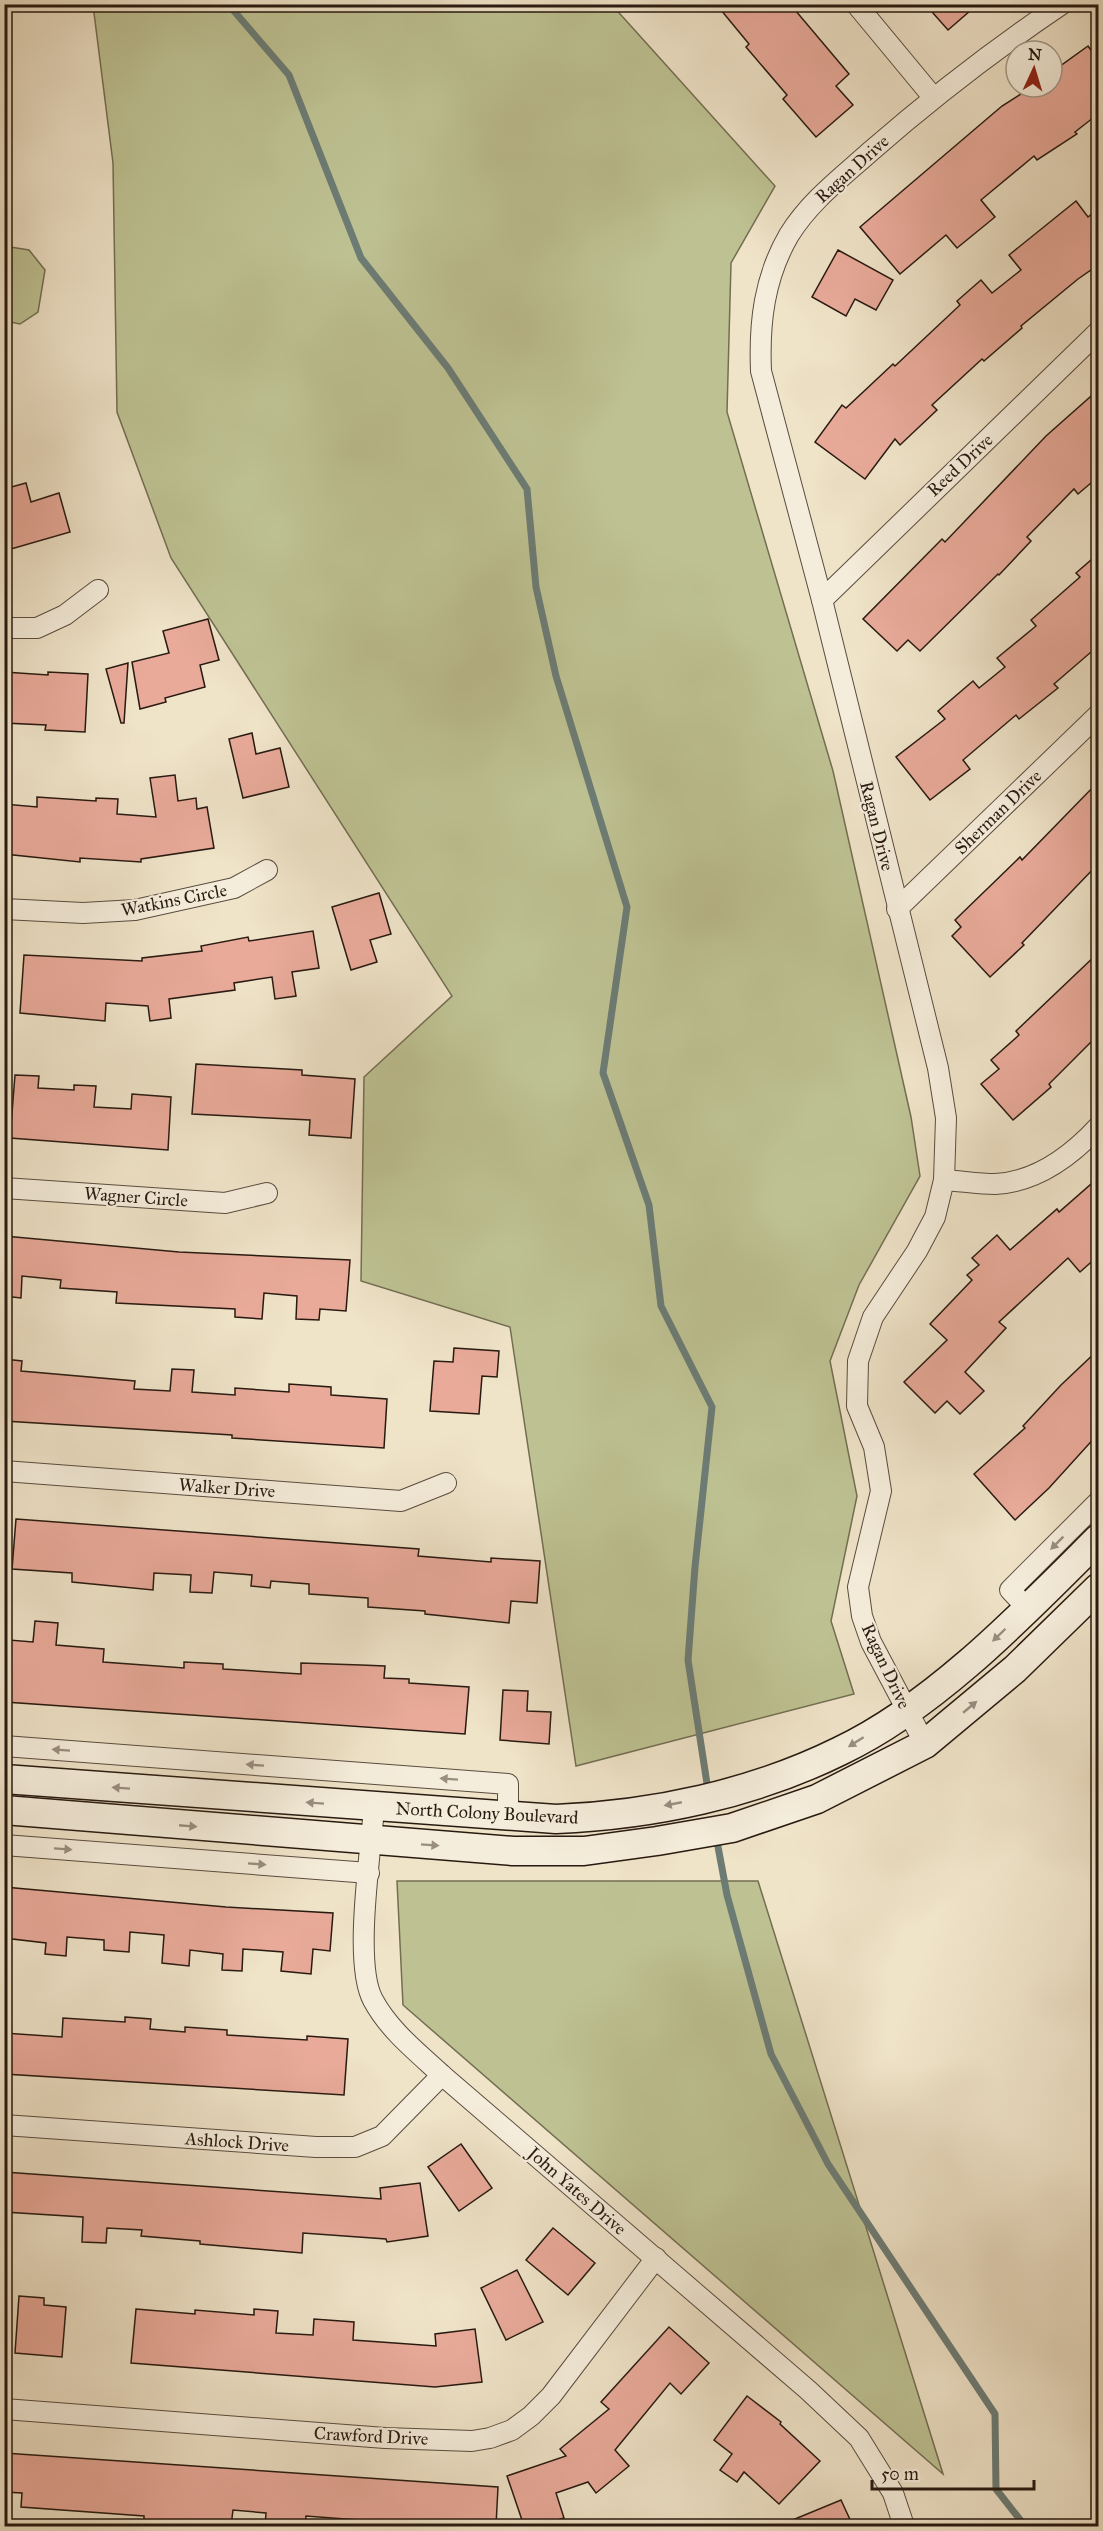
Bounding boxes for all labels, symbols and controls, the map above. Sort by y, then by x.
north arrow [1004,39,1064,99]
text: N [1028,45,1043,65]
street label: Ragan Drive [811,130,894,209]
street label: Reed Drive [922,429,998,501]
street label: Sherman Drive [950,765,1046,859]
street label: Ragan Drive [854,779,899,873]
street label: Watkins Circle [119,879,229,921]
street label: Wagner Circle [83,1182,189,1213]
street label: Walker Drive [178,1474,276,1502]
one-way arrow [1051,1536,1065,1550]
street label: Ragan Drive [856,1620,915,1713]
one-way arrow [991,1628,1006,1642]
one-way arrow [962,1700,978,1713]
one-way arrow [848,1736,865,1747]
one-way arrow [51,1745,70,1755]
one-way arrow [245,1760,264,1769]
one-way arrow [440,1774,459,1784]
one-way arrow [111,1783,130,1793]
street label: North Colony Boulevard [395,1797,579,1829]
one-way arrow [306,1798,325,1807]
one-way arrow [663,1800,682,1809]
one-way arrow [179,1821,198,1831]
one-way arrow [420,1840,439,1850]
one-way arrow [53,1844,72,1854]
one-way arrow [248,1859,267,1869]
street label: Ashlock Drive [183,2127,290,2157]
street label: John Yates Drive [521,2141,631,2241]
street label: Crawford Drive [313,2422,429,2450]
scale bar [872,2453,1034,2491]
text: 50 m [881,2463,919,2485]

